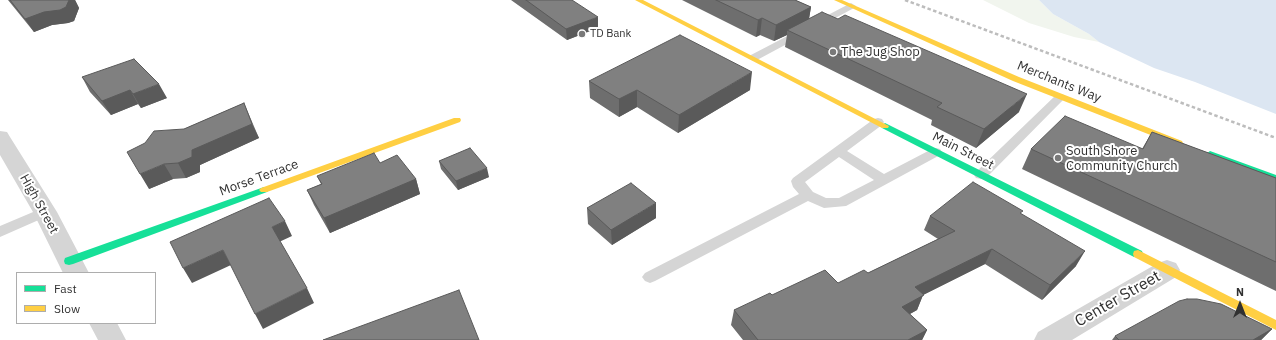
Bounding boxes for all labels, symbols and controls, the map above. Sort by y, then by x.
place label: TD Bank [590,27,631,41]
marker: TD Bank [577,29,587,39]
place label: The Jug Shop [841,44,920,60]
marker: The Jug Shop [828,47,838,57]
street label: Merchants Way [1015,58,1103,106]
street label: Main Street [930,129,996,173]
place label: South Shore Community Church [1066,143,1178,174]
marker: South Shore Community Church [1053,153,1063,163]
street label: Morse Terrace [217,156,301,200]
street label: High Street [16,172,62,236]
street label: Center Street [1072,267,1164,331]
legend [16,272,156,324]
text: Fast [54,281,77,296]
north arrow [1220,284,1260,324]
text: N [1236,285,1244,299]
text: Slow [54,301,80,316]

